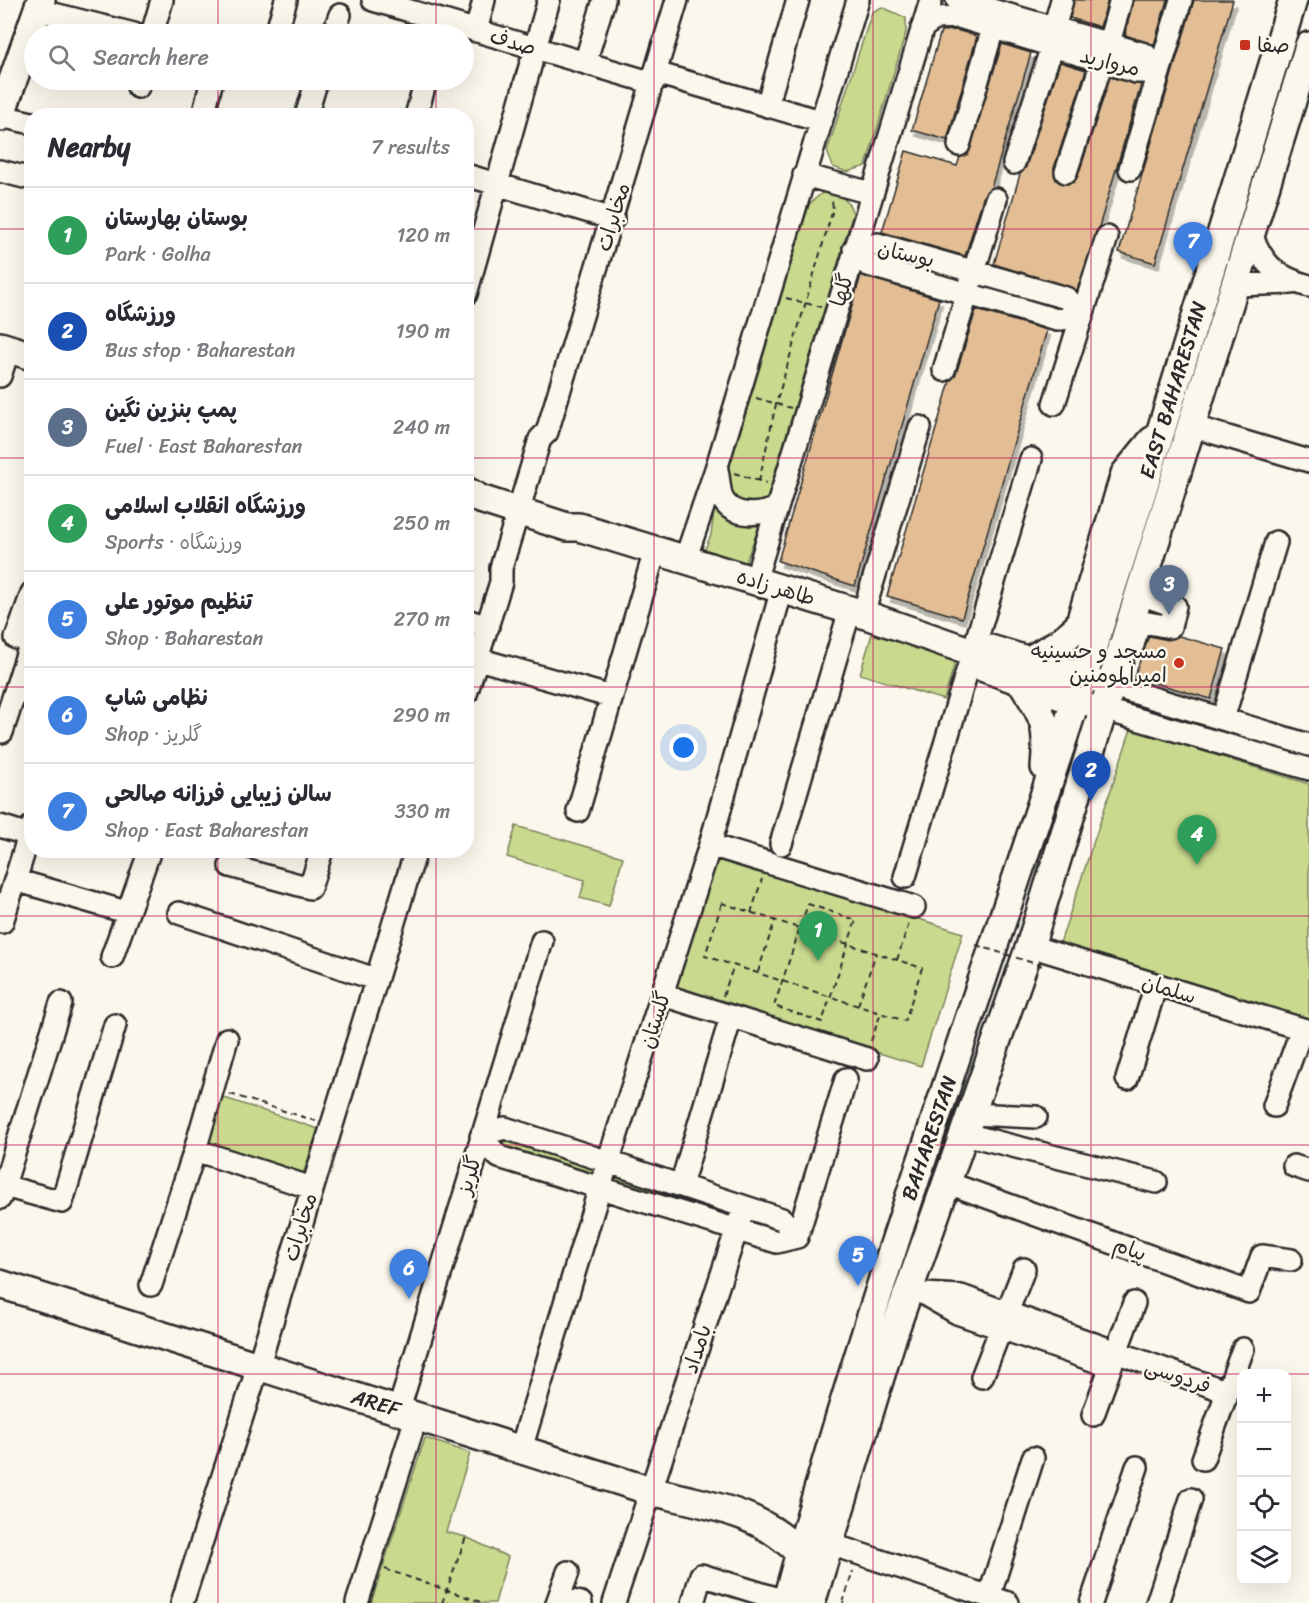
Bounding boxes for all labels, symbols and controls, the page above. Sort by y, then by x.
street label: صدف [485,17,541,67]
search box [24,24,474,90]
place label: صفا [1257,26,1290,64]
street label: مروارید [1076,36,1144,88]
text: Search here [93,38,209,77]
marker: صفا [1238,38,1252,52]
icon: search [45,41,78,74]
text: Nearby [48,124,130,170]
text: 7 results [371,130,450,165]
street label: مخابرات [585,178,641,256]
text: بوستان بهارستان [105,198,248,237]
text: 1 [63,218,72,253]
text: 120 m [397,218,450,253]
pin: 7 [1174,222,1212,272]
street label: بوستان [874,229,938,279]
text: Park · Golha [105,237,211,272]
street label: گلها [819,268,865,312]
text: ورزشگاه [105,294,176,333]
street label: EAST BAHARESTAN [1128,296,1218,484]
text: 2 [62,314,73,349]
text: 190 m [396,314,450,349]
text: Bus stop · Baharestan [105,333,295,368]
text: پمپ بنزین نگین [105,390,237,429]
text: 3 [62,410,73,445]
text: 240 m [393,410,450,445]
text: Fuel · East Baharestan [105,429,302,464]
text: ورزشگاه انقلاب اسلامی [105,486,306,525]
text: 4 [61,506,74,541]
text: 250 m [393,506,450,541]
text: Sports · ورزشگاه [105,525,242,560]
street label: طاهر زاده [732,557,820,617]
pin: 3 [1150,566,1188,615]
text: تنظیم موتور علی [105,582,252,621]
text: 5 [61,602,74,637]
text: 270 m [394,602,450,637]
text: Shop · Baharestan [105,621,263,656]
place label: مسجد و حسینیه امیرالمومنین [1031,632,1167,694]
marker: مسجد و حسینیه امیرالمومنین [1172,656,1186,670]
text: نظامی شاپ [105,678,208,717]
text: 6 [62,698,73,733]
text: 290 m [393,698,450,733]
text: Shop · گلریز [105,717,202,752]
your location [669,733,698,762]
pin: 2 [1072,752,1110,801]
text: سالن زیبایی فرزانه صالحی [105,774,332,813]
text: 7 [62,794,73,829]
text: 330 m [395,794,450,829]
text: Shop · East Baharestan [105,813,309,848]
pin: 4 [1178,816,1216,865]
pin: 1 [798,912,838,961]
street label: سلمان [1137,963,1201,1015]
street label: گلستان [628,986,682,1054]
street label: BAHARESTAN [890,1070,968,1206]
street label: گلریز [444,1151,493,1201]
street label: مخابرات [272,1188,328,1266]
street label: پیام [1108,1225,1152,1273]
pin: 5 [838,1236,878,1286]
pin: 6 [390,1250,428,1299]
street label: بامداد [671,1319,723,1379]
street label: فردوسی [1140,1347,1216,1405]
map controls [1237,1369,1291,1585]
button: + [1237,1369,1291,1423]
street label: AREF [346,1377,407,1429]
button: − [1237,1423,1291,1477]
button: locate [1237,1477,1291,1531]
button: layers [1237,1531,1291,1585]

